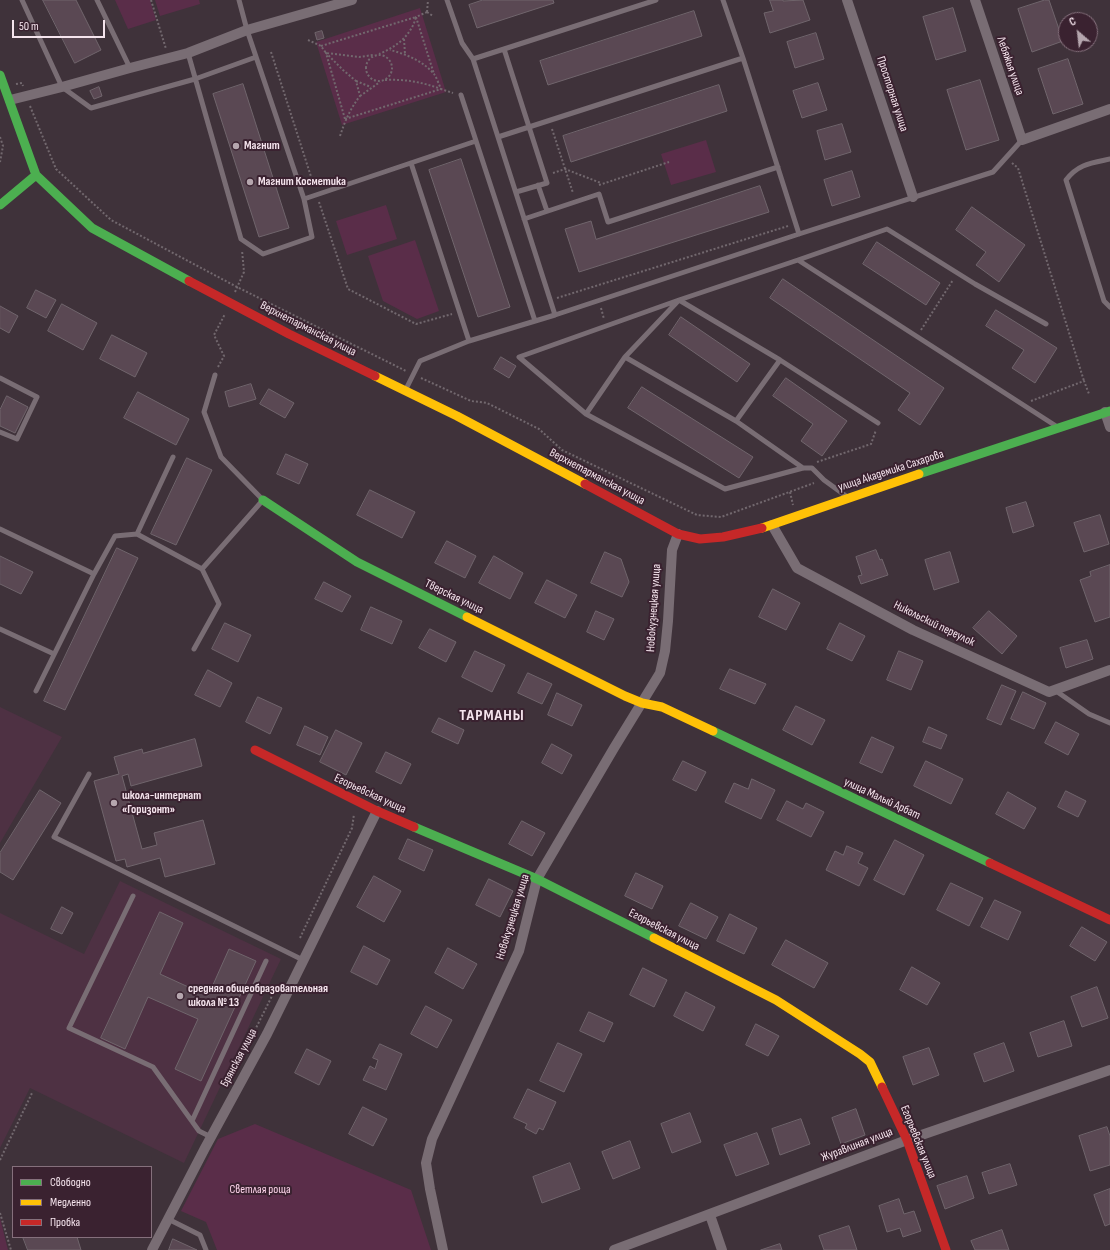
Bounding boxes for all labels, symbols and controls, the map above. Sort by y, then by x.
scale bar [14,12,107,38]
north arrow [1058,12,1098,52]
text: С [1067,15,1078,29]
text: 50 m [19,19,39,34]
street label: Лебяжья улица [993,35,1027,97]
street label: Просторная улица [873,55,911,133]
place label: Магнит [244,139,280,153]
marker: Магнит [231,141,241,151]
place label: Магнит Косметика [258,175,346,189]
marker: Магнит Косметика [245,177,255,187]
street label: Верхнетарманская улица [257,299,359,359]
street label: Верхнетарманская улица [547,446,647,508]
street label: улица Академика Сахарова [836,447,946,495]
street label: Новокузнецкая улица [644,563,664,653]
street label: Тверская улица [422,577,486,617]
street label: Никольский переулок [891,598,977,650]
district label: ТАРМАНЫ [459,706,525,726]
street label: Егорьевская улица [332,771,408,817]
street label: улица Малый Арбат [842,775,922,823]
place label: школа-интернат «Горизонт» [122,789,201,817]
marker: школа-интернат «Горизонт» [109,798,119,808]
street label: Новокузнецкая улица [493,873,533,961]
street label: Егорьевская улица [626,906,702,954]
place label: средняя общеобразовательная школа № 13 [188,982,328,1010]
marker: средняя общеобразовательная школа № 13 [175,991,185,1001]
street label: Брянская улица [218,1026,260,1090]
street label: Егорьевская улица [897,1103,939,1181]
street label: Журавлиная улица [819,1125,895,1165]
legend [12,1166,152,1238]
text: Свободно [50,1175,91,1190]
park label: Светлая роща [229,1183,291,1197]
text: Медленно [50,1195,91,1210]
text: Пробка [50,1215,80,1230]

